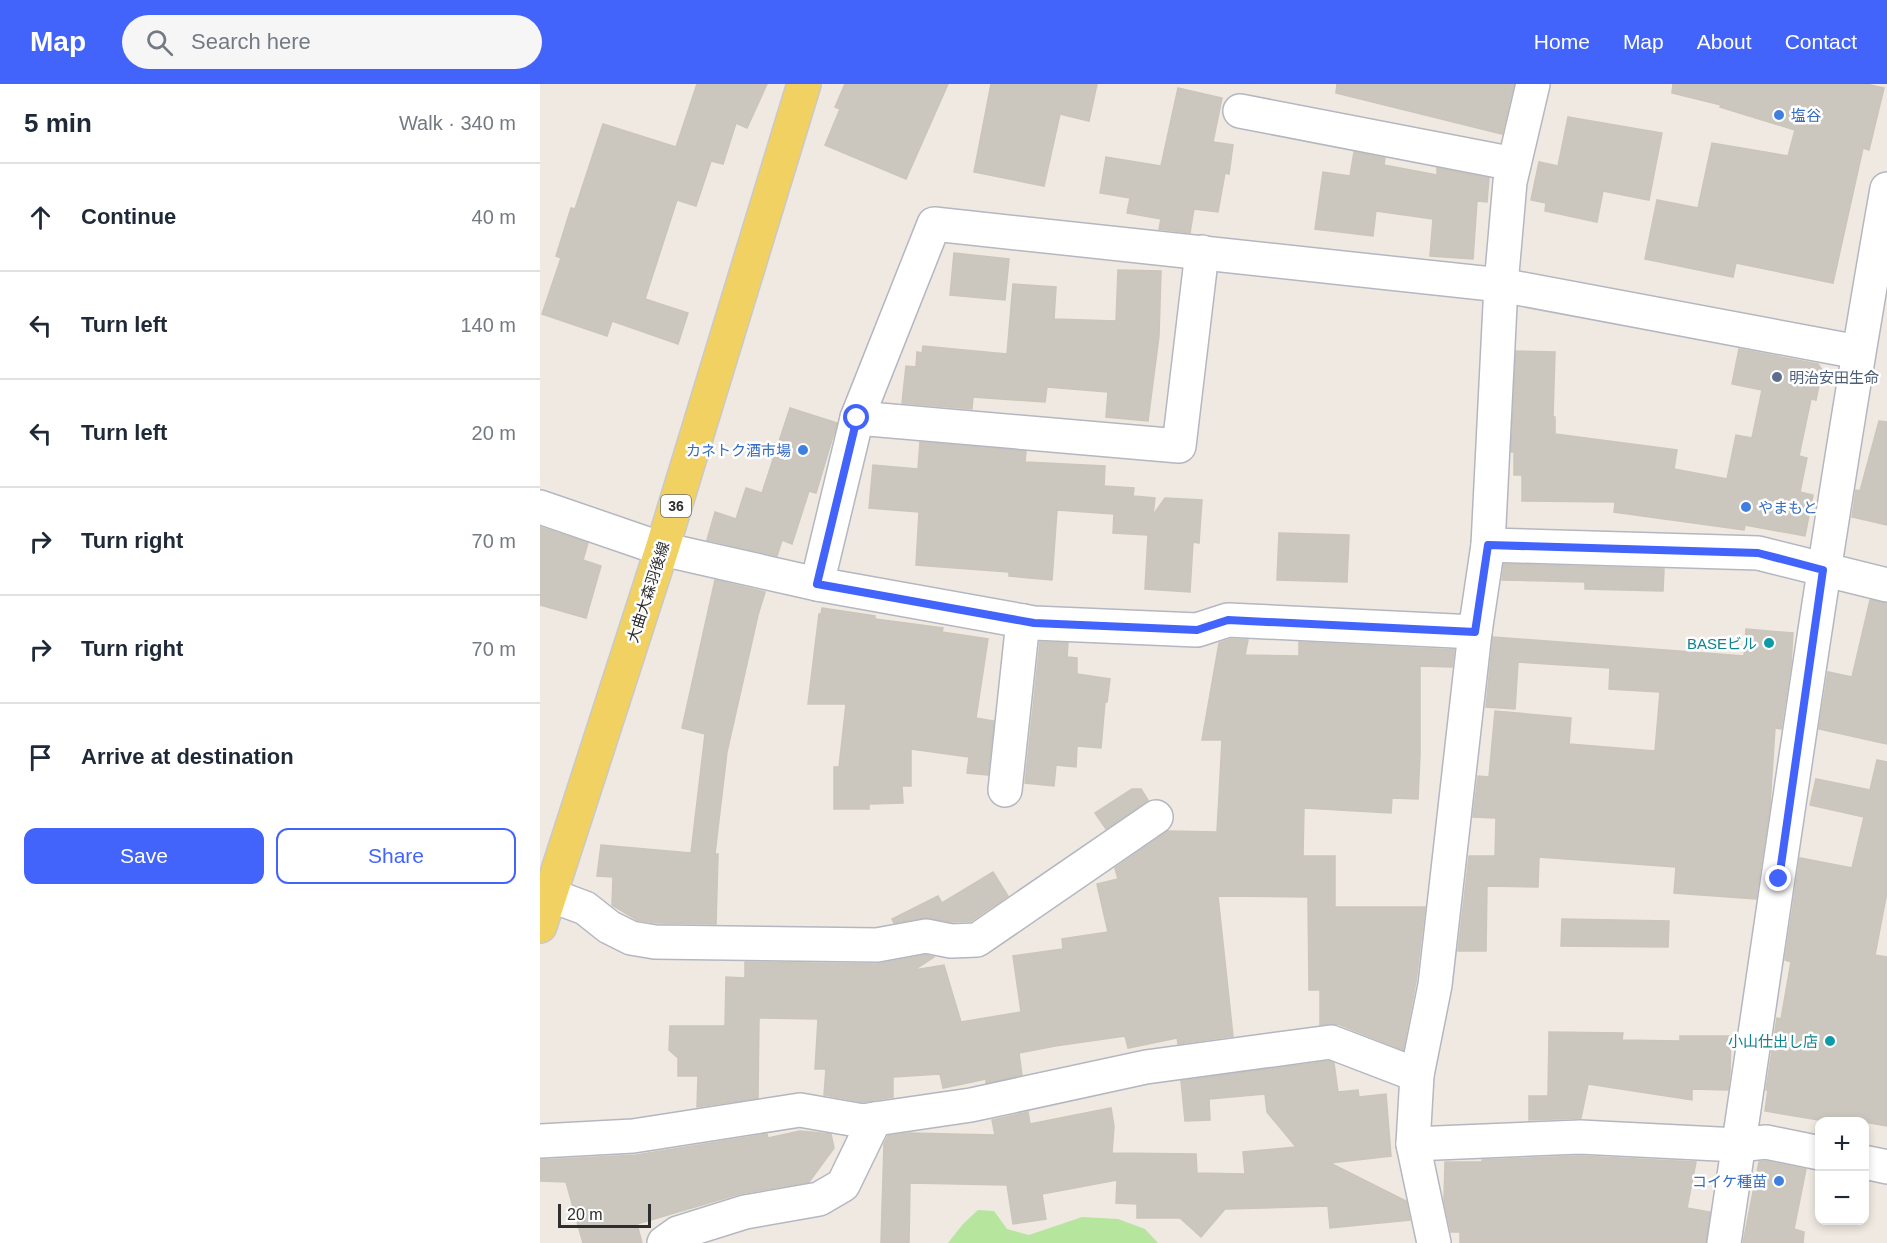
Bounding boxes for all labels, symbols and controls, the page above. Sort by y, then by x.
search box [122,15,542,69]
text: Map [30,26,86,57]
icon: search [143,26,176,59]
text: Search here [191,29,311,54]
text: Home [1534,30,1590,53]
text: Map [1623,30,1664,53]
text: About [1697,30,1752,53]
text: Contact [1785,30,1857,53]
place label: 塩谷 [1791,107,1821,124]
text: 5 min [24,108,92,138]
marker: 塩谷 [1772,108,1786,122]
text: Walk · 340 m [399,112,516,134]
icon: ahead [24,201,57,234]
text: Continue [81,204,176,229]
text: 40 m [472,206,516,228]
icon: left [24,309,57,342]
text: Turn left [81,312,167,337]
text: 140 m [460,314,516,336]
place label: 明治安田生命 [1789,369,1879,386]
marker: 明治安田生命 [1770,370,1784,384]
route start [843,404,869,430]
icon: left [24,417,57,450]
text: Turn left [81,420,167,445]
text: 20 m [472,422,516,444]
place label: カネトク酒市場 [686,442,791,459]
marker: カネトク酒市場 [796,443,810,457]
road number: 36 [661,495,691,517]
place label: やまもと [1758,499,1818,516]
marker: やまもと [1739,500,1753,514]
icon: right [24,525,57,558]
text: Turn right [81,528,183,553]
text: 70 m [472,530,516,552]
street label: 大曲大森羽後線 [624,539,672,645]
icon: right [24,633,57,666]
place label: BASEビル [1687,635,1757,652]
text: Turn right [81,636,183,661]
marker: BASEビル [1762,636,1776,650]
text: 70 m [472,638,516,660]
icon: arrive [24,741,57,774]
text: Arrive at destination [81,744,294,769]
button: Save [24,828,264,884]
button: Share [276,828,516,884]
route end [1765,865,1791,891]
place label: 小山仕出し店 [1728,1033,1818,1050]
marker: 小山仕出し店 [1823,1034,1837,1048]
map controls [1815,1117,1869,1225]
button: + [1815,1117,1869,1171]
button: − [1815,1171,1869,1225]
place label: コイケ種苗 [1692,1173,1767,1190]
marker: コイケ種苗 [1772,1174,1786,1188]
scale bar [558,1201,651,1228]
text: 20 m [567,1206,603,1223]

